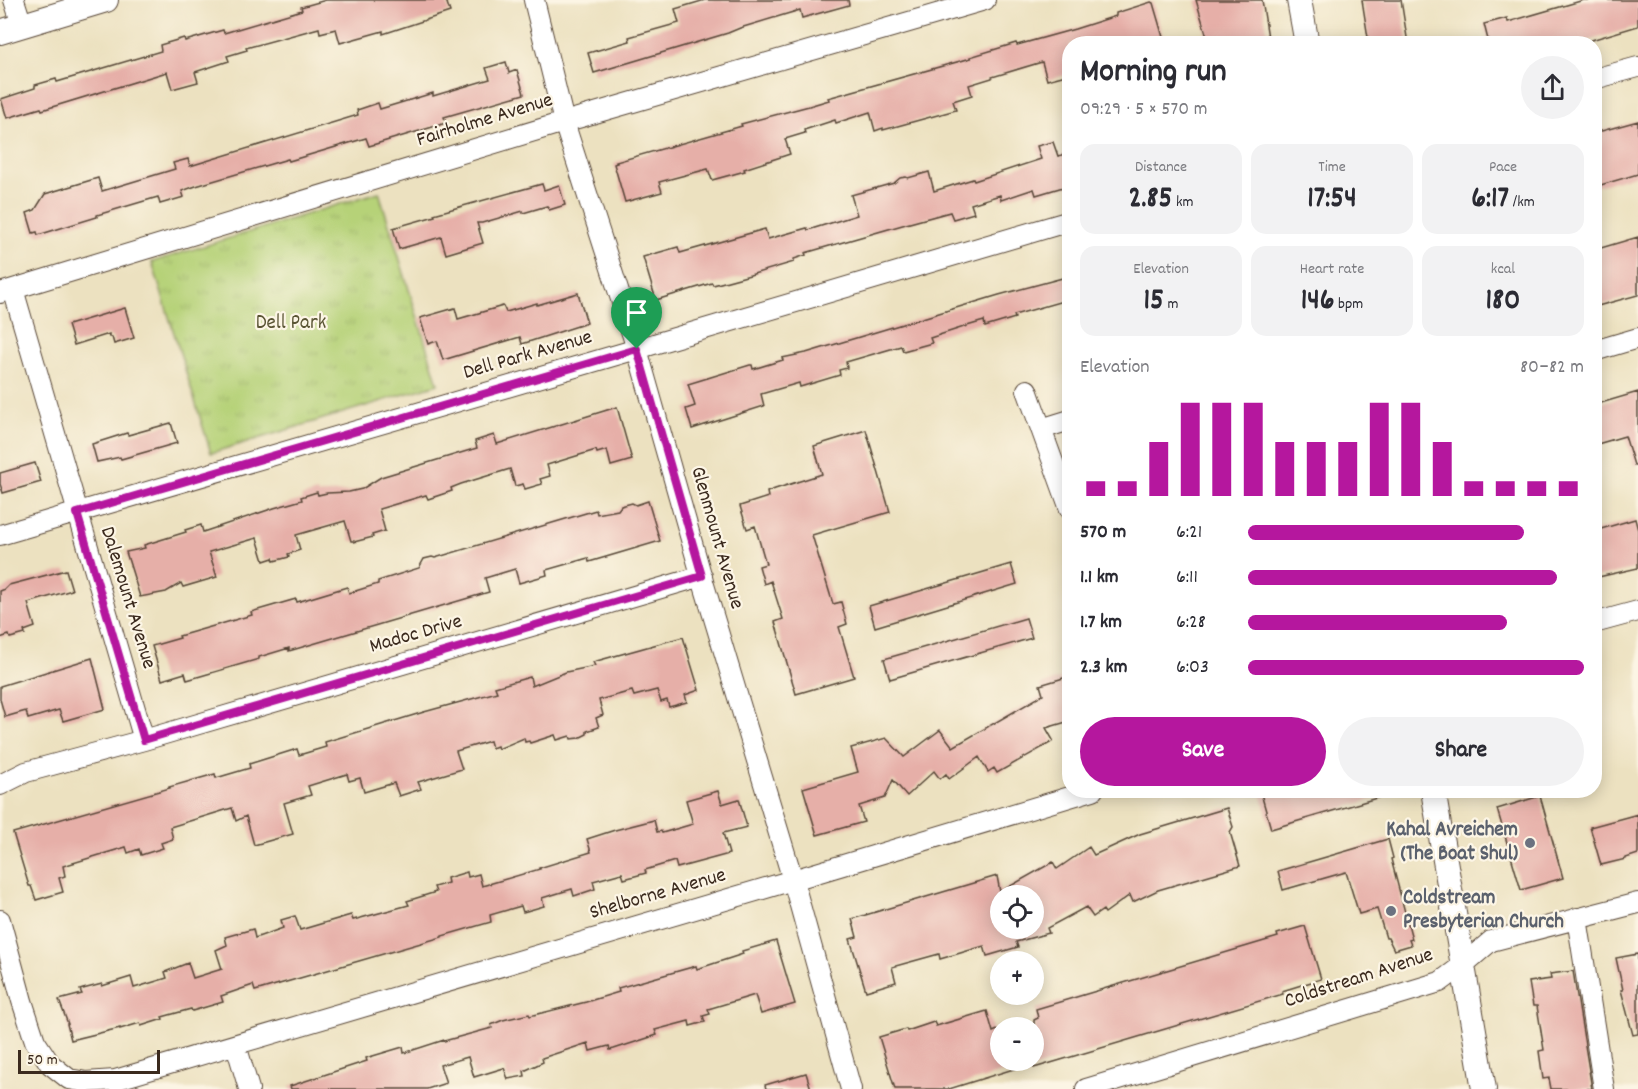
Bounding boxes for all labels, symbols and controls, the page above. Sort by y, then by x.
text: Morning run [1080,50,1227,97]
button: share [1521,56,1584,119]
street label: Fairholme Avenue [413,86,557,156]
text: 09:29 · 5 × 570 m [1080,96,1207,124]
text: Distance [1135,156,1187,179]
text: Time [1318,156,1346,179]
text: Pace [1489,156,1517,179]
text: 2.85 [1128,179,1172,222]
text: 17:54 [1307,179,1357,222]
text: 6:17 [1471,179,1509,222]
text: km [1172,191,1194,214]
text: /km [1509,191,1535,214]
text: Elevation [1133,258,1189,281]
text: Heart rate [1300,258,1364,281]
text: kcal [1491,258,1515,281]
text: 15 [1143,281,1164,324]
text: 146 [1301,281,1334,324]
text: 180 [1486,281,1520,324]
pin [611,287,662,349]
text: m [1164,293,1179,316]
text: bpm [1334,293,1363,316]
icon: arrive [620,296,653,329]
park label: Dell Park [256,309,326,339]
street label: Dell Park Avenue [460,323,596,389]
text: Elevation [1080,354,1150,382]
text: 80–82 m [1520,354,1584,382]
street label: Glenmount Avenue [681,463,751,613]
text: 570 m [1080,519,1126,547]
text: 6:21 [1176,519,1202,547]
street label: Dalemount Avenue [91,523,163,673]
text: 1.1 km [1080,564,1119,592]
text: 6:11 [1176,564,1198,592]
street label: Madoc Drive [366,607,466,663]
text: 1.7 km [1080,609,1122,637]
text: 6:28 [1176,609,1206,637]
text: 2.3 km [1080,654,1127,682]
text: 6:03 [1176,654,1209,682]
button: Save [1080,717,1326,786]
button: Share [1338,717,1584,786]
place label: Kahal Avreichem (The Boat Shul) [1386,816,1518,870]
marker: Kahal Avreichem (The Boat Shul) [1523,836,1537,850]
street label: Shelborne Avenue [586,861,730,929]
place label: Coldstream Presbyterian Church [1403,884,1564,938]
map controls [990,885,1044,1071]
button: locate [990,885,1044,939]
marker: Coldstream Presbyterian Church [1384,904,1398,918]
street label: Coldstream Avenue [1281,941,1437,1017]
button: + [990,951,1044,1005]
button: − [990,1017,1044,1071]
scale bar [18,1047,160,1074]
text: 50 m [27,1049,58,1072]

